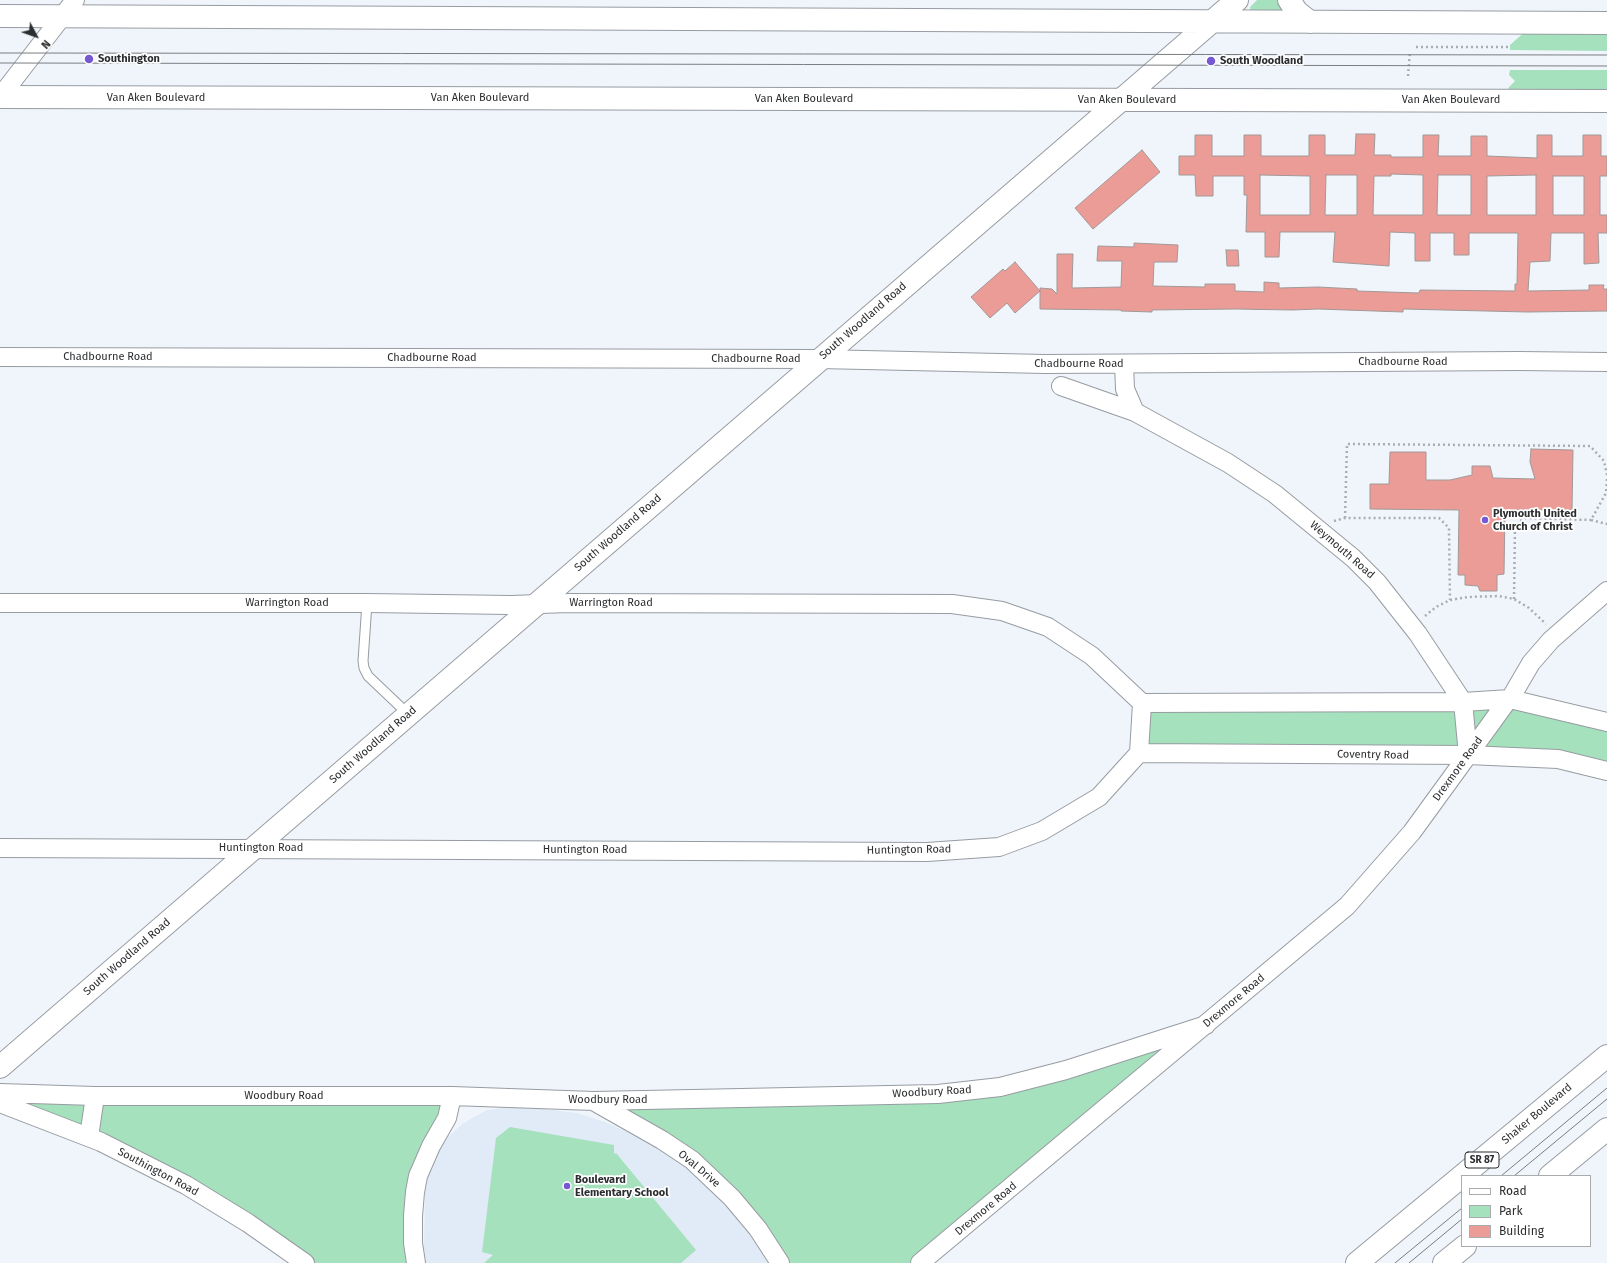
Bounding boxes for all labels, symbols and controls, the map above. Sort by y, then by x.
north arrow [16,16,56,56]
text: N [38,37,53,51]
place label: Southington [98,52,160,66]
marker: Southington [83,53,95,65]
place label: South Woodland [1220,54,1303,68]
marker: South Woodland [1205,55,1217,67]
street label: Van Aken Boulevard [107,91,205,105]
street label: Van Aken Boulevard [431,91,529,105]
street label: Van Aken Boulevard [755,92,853,106]
street label: Van Aken Boulevard [1078,93,1176,107]
street label: Van Aken Boulevard [1402,93,1500,107]
street label: South Woodland Road [817,280,909,362]
street label: Chadbourne Road [63,350,153,364]
street label: Chadbourne Road [387,351,477,365]
street label: Chadbourne Road [711,352,801,366]
street label: Chadbourne Road [1358,355,1448,369]
street label: Chadbourne Road [1034,357,1124,371]
street label: South Woodland Road [572,492,664,574]
place label: Plymouth United Church of Christ [1493,507,1577,533]
marker: Plymouth United Church of Christ [1480,515,1490,525]
street label: Weymouth Road [1307,518,1377,582]
street label: Warrington Road [245,596,329,610]
street label: Warrington Road [569,596,653,610]
street label: South Woodland Road [327,704,419,786]
street label: Drexmore Road [1430,734,1486,804]
street label: Coventry Road [1337,748,1409,762]
street label: Huntington Road [219,841,303,855]
street label: Huntington Road [543,843,627,857]
street label: Huntington Road [867,843,951,857]
street label: South Woodland Road [81,916,173,998]
street label: Drexmore Road [1201,971,1267,1031]
street label: Shaker Boulevard [1499,1081,1575,1147]
street label: Woodbury Road [892,1083,972,1101]
street label: Woodbury Road [244,1089,324,1103]
street label: Woodbury Road [568,1093,648,1107]
street label: Southington Road [115,1145,201,1199]
street label: Oval Drive [675,1148,723,1190]
road number: SR 87 [1465,1152,1499,1168]
place label: Boulevard Elementary School [575,1173,669,1199]
legend [1461,1175,1591,1247]
street label: Drexmore Road [953,1179,1019,1239]
marker: Boulevard Elementary School [562,1181,572,1191]
text: Road [1499,1184,1527,1198]
text: Park [1499,1204,1523,1218]
text: Building [1499,1224,1544,1238]

